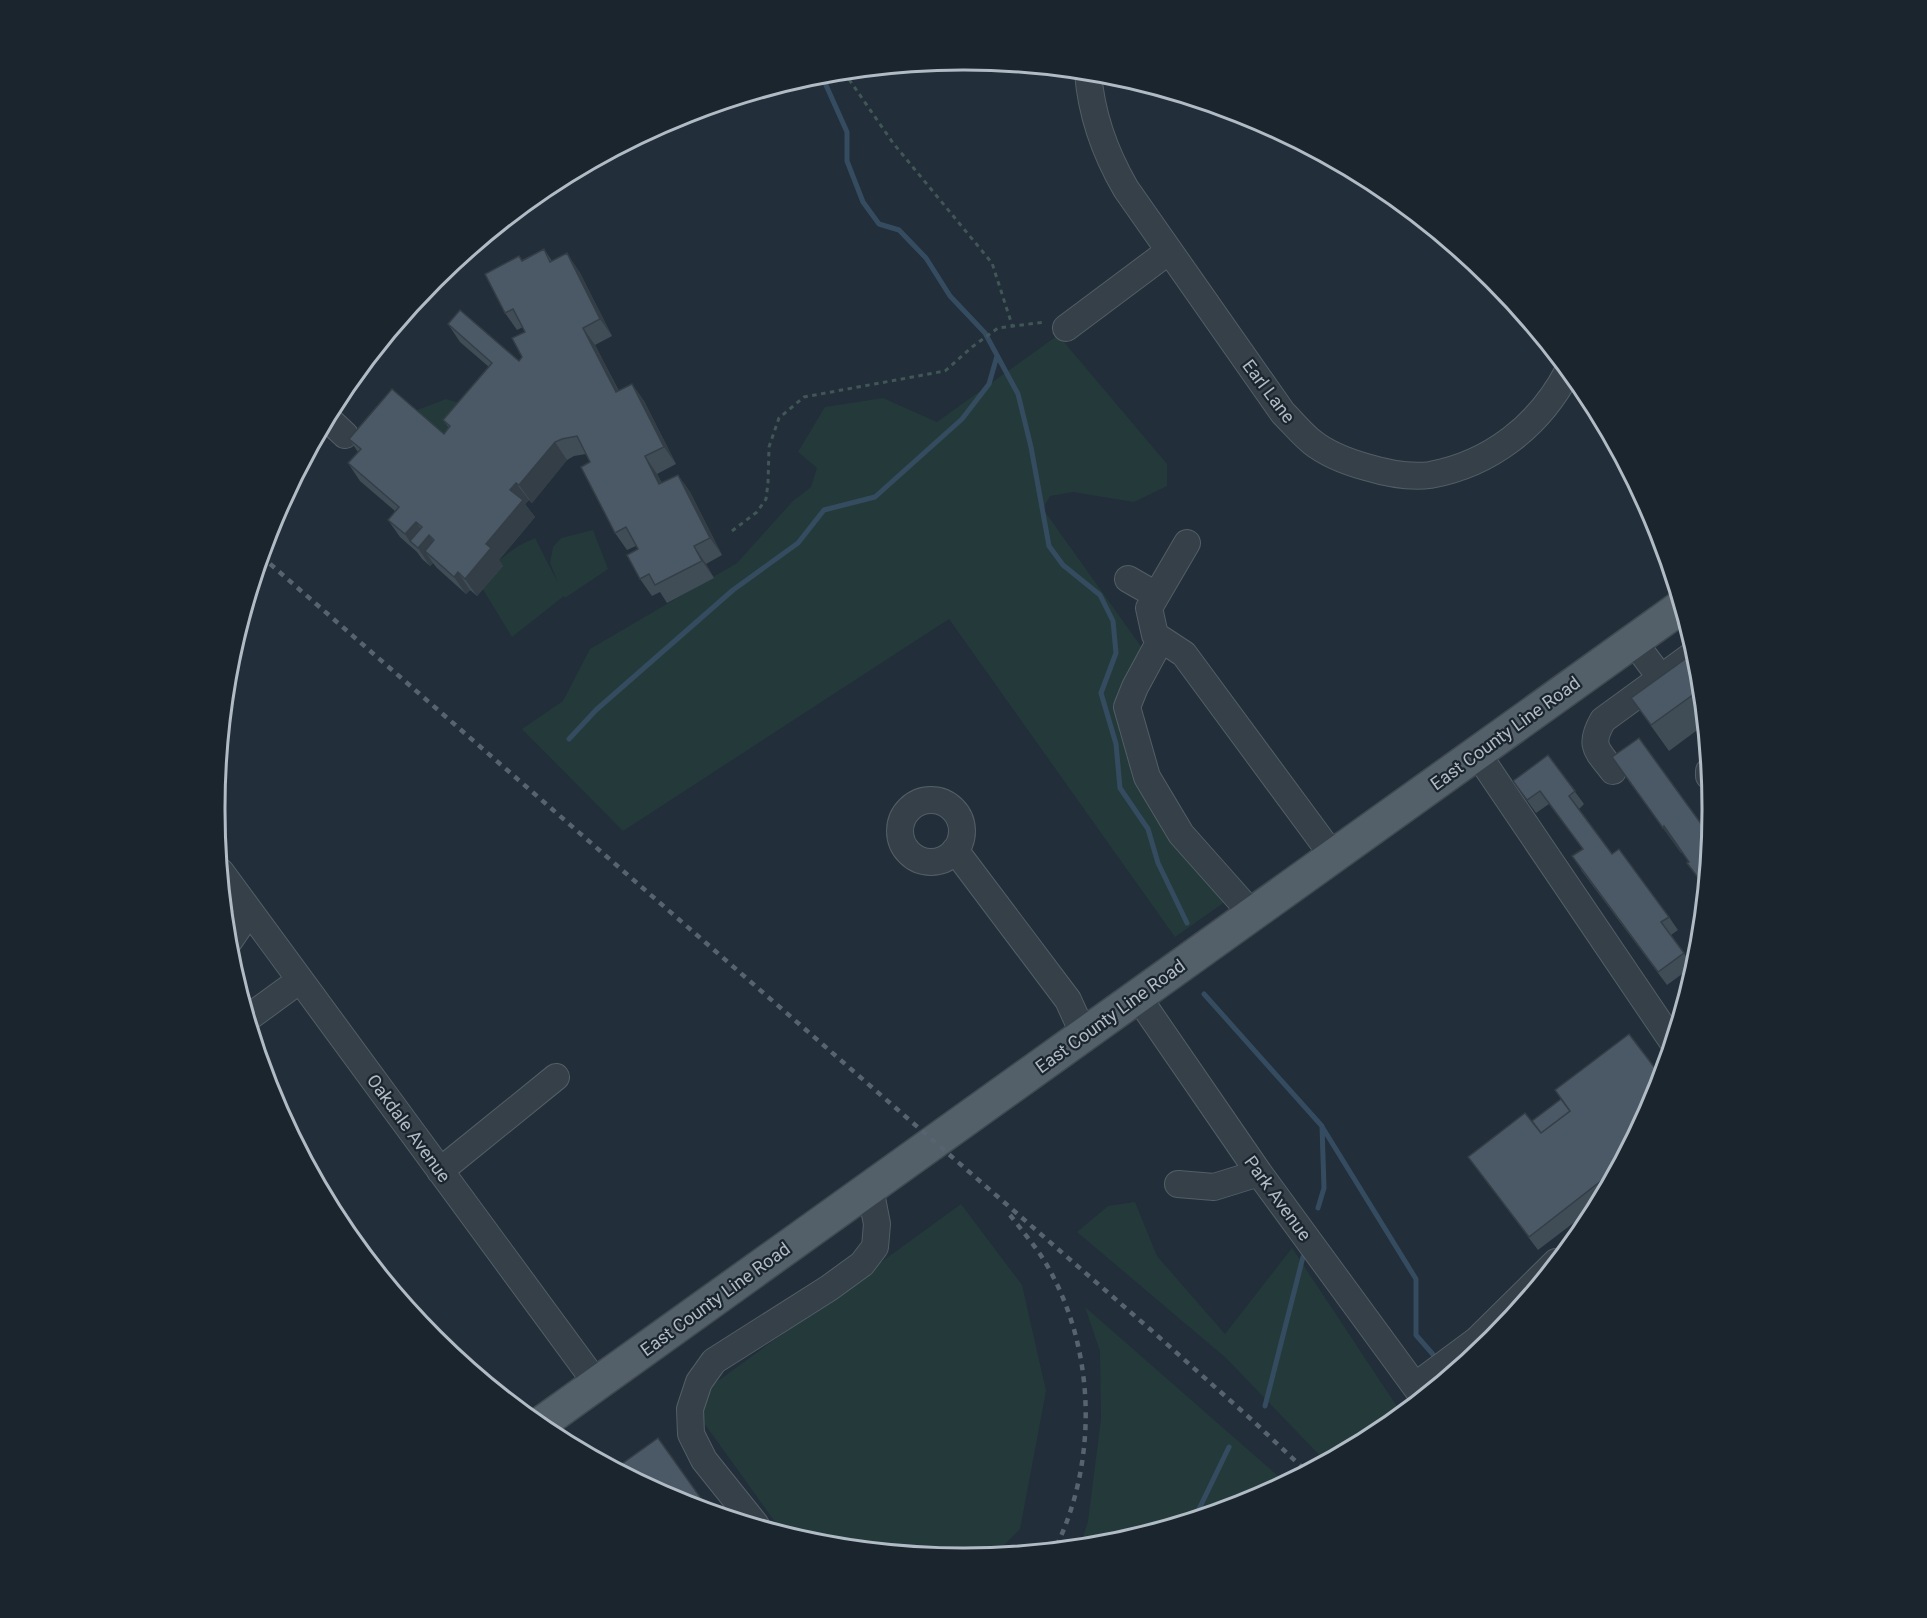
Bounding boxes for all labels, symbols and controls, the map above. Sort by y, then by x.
street label: Earl Lane [1238,355,1300,427]
street label: East County Line Road [1426,672,1584,794]
street label: East County Line Road [1031,955,1189,1077]
street label: Oakdale Avenue [363,1070,455,1186]
street label: Park Avenue [1240,1152,1316,1244]
street label: East County Line Road [636,1238,794,1360]

